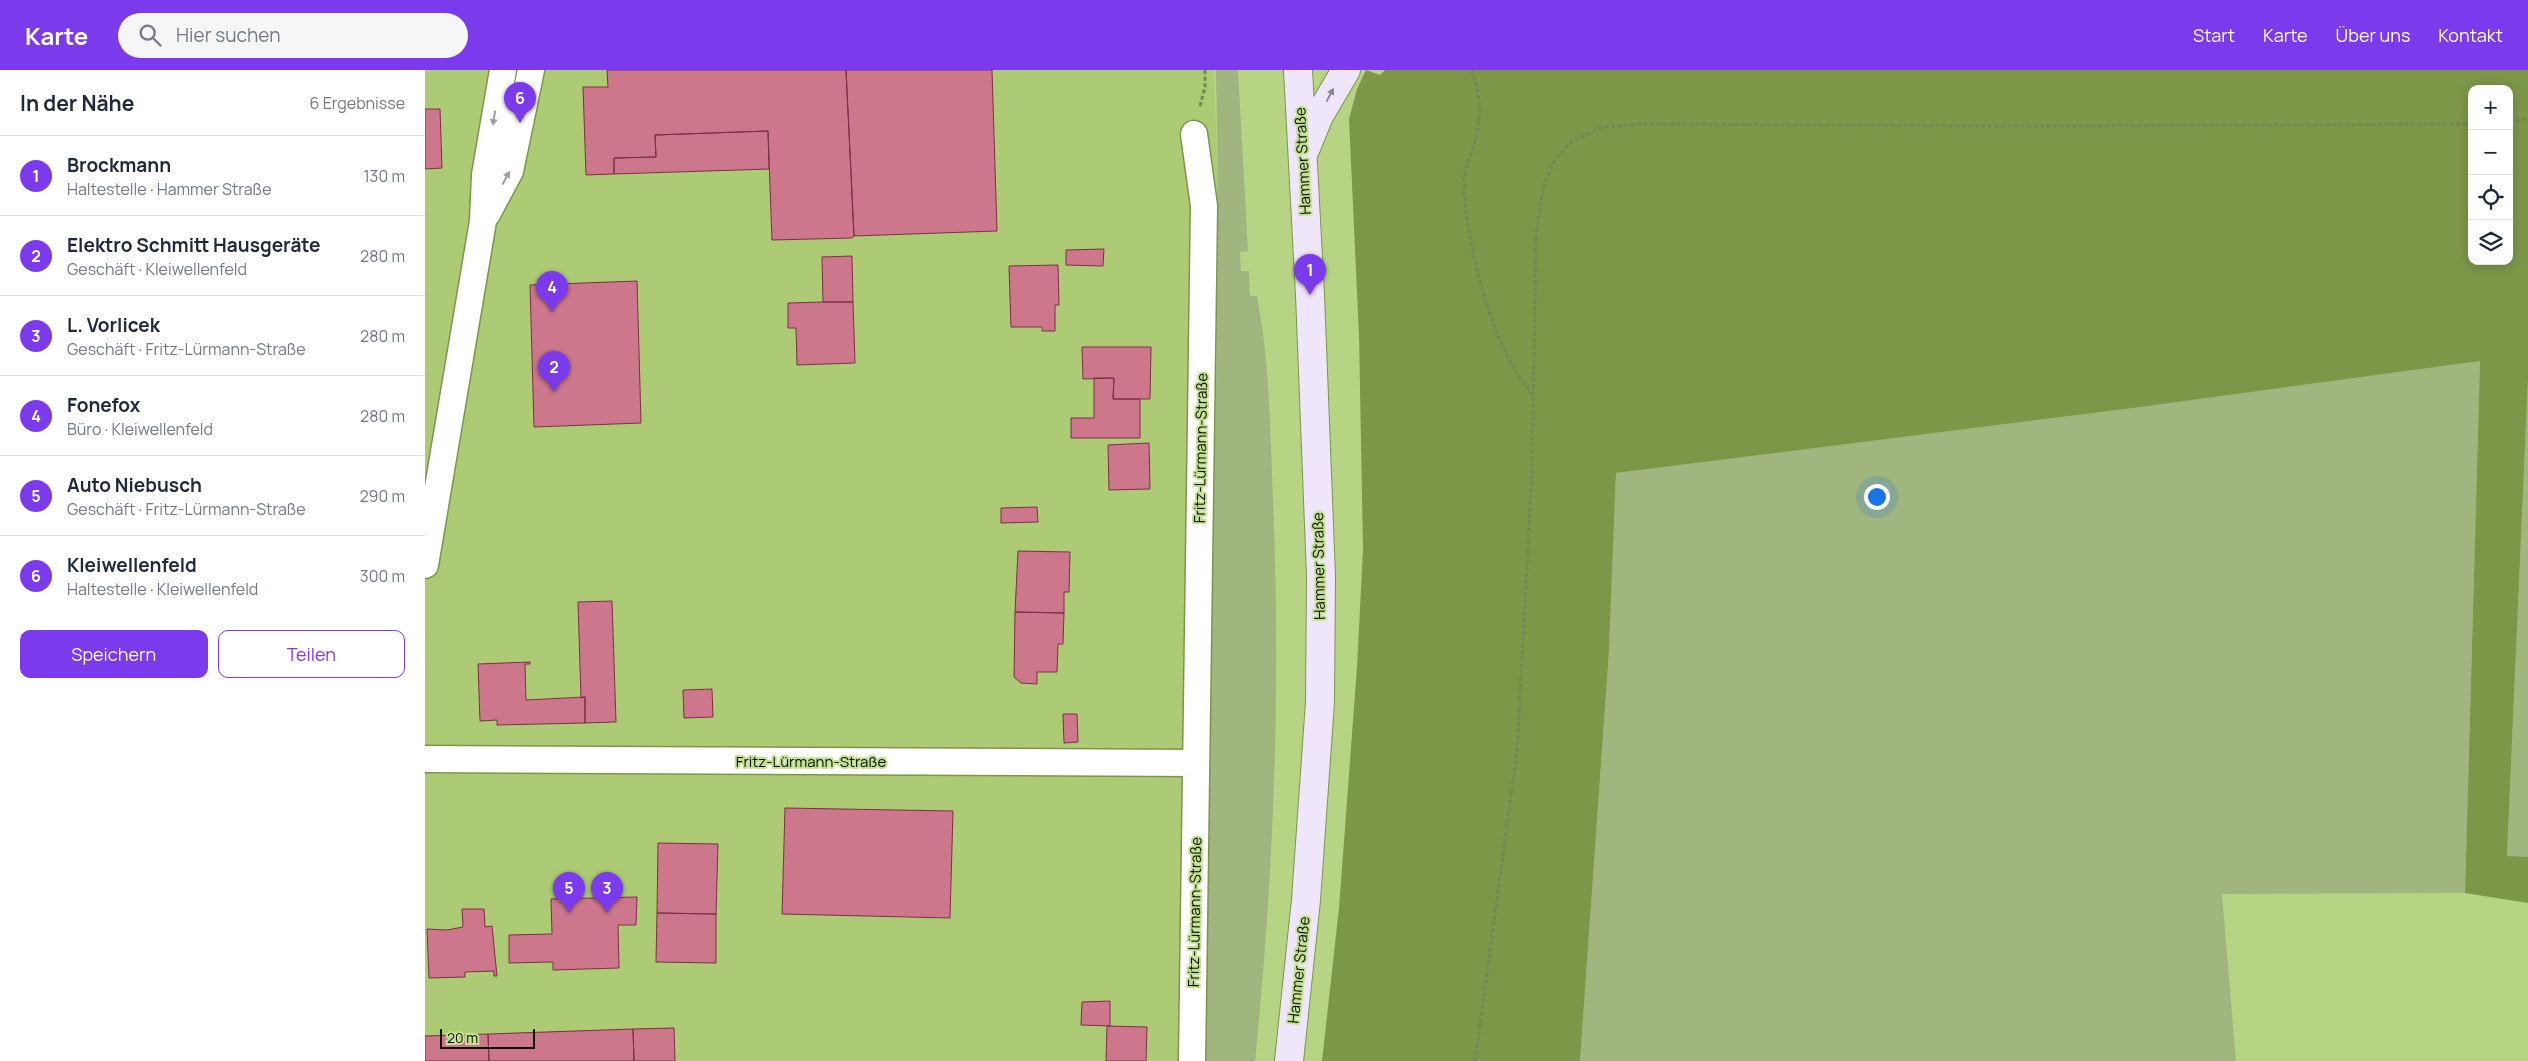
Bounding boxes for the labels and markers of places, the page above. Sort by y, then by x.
pin: 6 [504,82,536,123]
pin: 1 [1294,254,1326,295]
pin: 4 [536,271,568,312]
pin: 2 [538,351,570,392]
pin: 5 [553,872,585,913]
pin: 3 [591,872,623,913]

